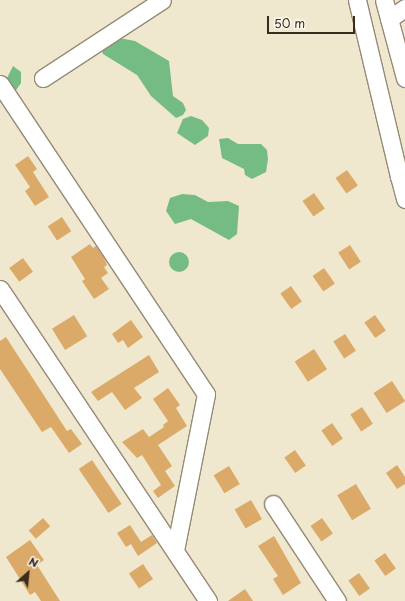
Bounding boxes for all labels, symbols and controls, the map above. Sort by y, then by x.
scale bar [269,8,357,34]
text: 50 m [274,14,305,32]
text: N [26,552,41,571]
north arrow [8,553,48,593]

